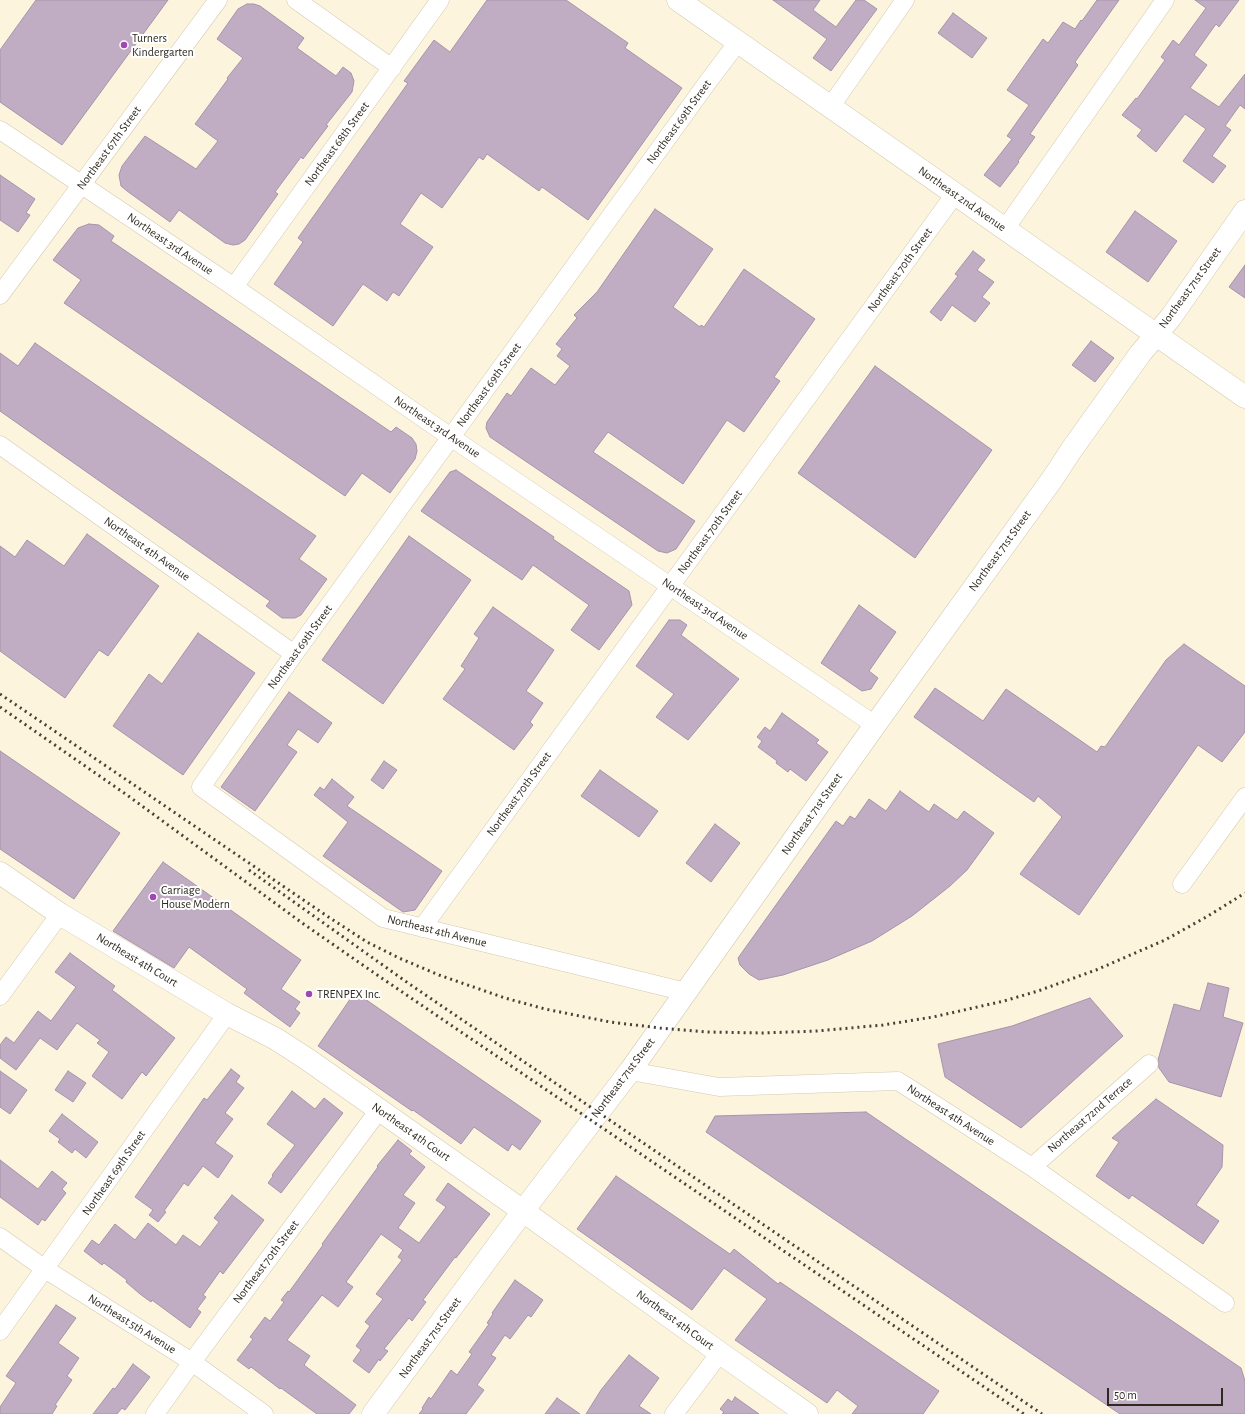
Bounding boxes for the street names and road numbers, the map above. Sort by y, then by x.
street label: Northeast 69th Street [644,77,714,167]
street label: Northeast 68th Street [302,99,372,189]
street label: Northeast 67th Street [74,103,144,193]
street label: Northeast 2nd Avenue [915,163,1009,235]
street label: Northeast 3rd Avenue [124,210,216,278]
street label: Northeast 70th Street [865,225,935,315]
street label: Northeast 71st Street [1156,245,1224,331]
street label: Northeast 69th Street [454,340,524,430]
street label: Northeast 3rd Avenue [391,393,483,461]
street label: Northeast 70th Street [675,487,745,577]
street label: Northeast 71st Street [966,508,1034,594]
street label: Northeast 4th Avenue [101,514,193,584]
street label: Northeast 3rd Avenue [659,575,751,643]
street label: Northeast 69th Street [265,602,335,692]
street label: Northeast 70th Street [484,749,554,839]
street label: Northeast 71st Street [778,770,846,858]
street label: Northeast 4th Avenue [386,912,488,950]
street label: Northeast 4th Court [94,930,180,990]
street label: Northeast 71st Street [588,1035,658,1121]
street label: Northeast 72nd Terrace [1045,1074,1135,1156]
street label: Northeast 4th Avenue [904,1081,998,1149]
street label: Northeast 4th Court [369,1100,453,1164]
street label: Northeast 69th Street [79,1128,149,1218]
street label: Northeast 70th Street [230,1217,302,1307]
street label: Northeast 4th Court [633,1287,717,1353]
street label: Northeast 5th Avenue [85,1291,179,1357]
street label: Northeast 71st Street [396,1295,464,1381]

